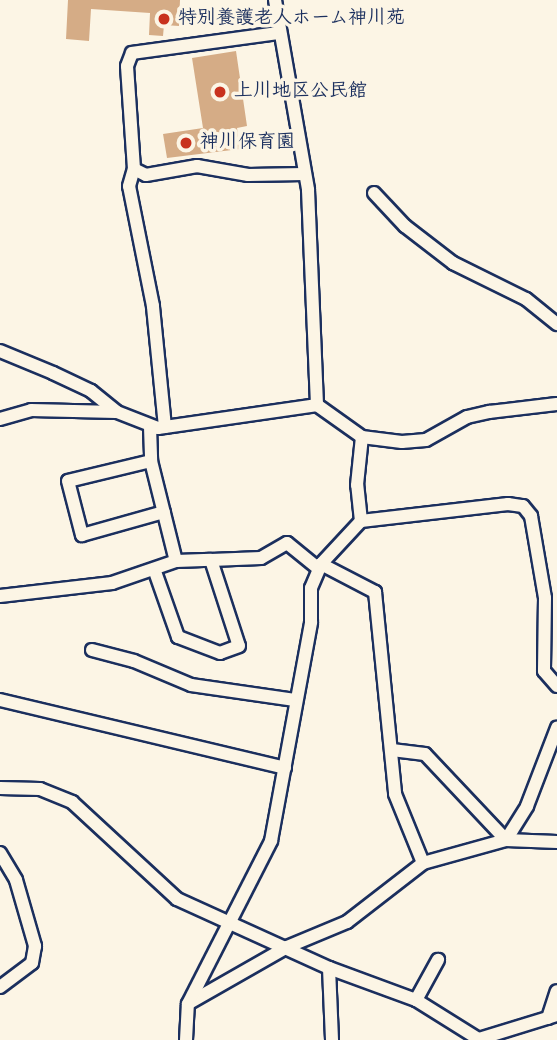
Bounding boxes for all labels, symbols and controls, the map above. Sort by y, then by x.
place label: 特別養護老人ホーム神川苑 [178,8,406,30]
marker: 特別養護老人ホーム神川苑 [156,11,172,27]
place label: 上川地区公民館 [234,81,367,103]
marker: 上川地区公民館 [212,84,228,100]
place label: 神川保育園 [200,132,295,154]
marker: 神川保育園 [178,135,194,151]

